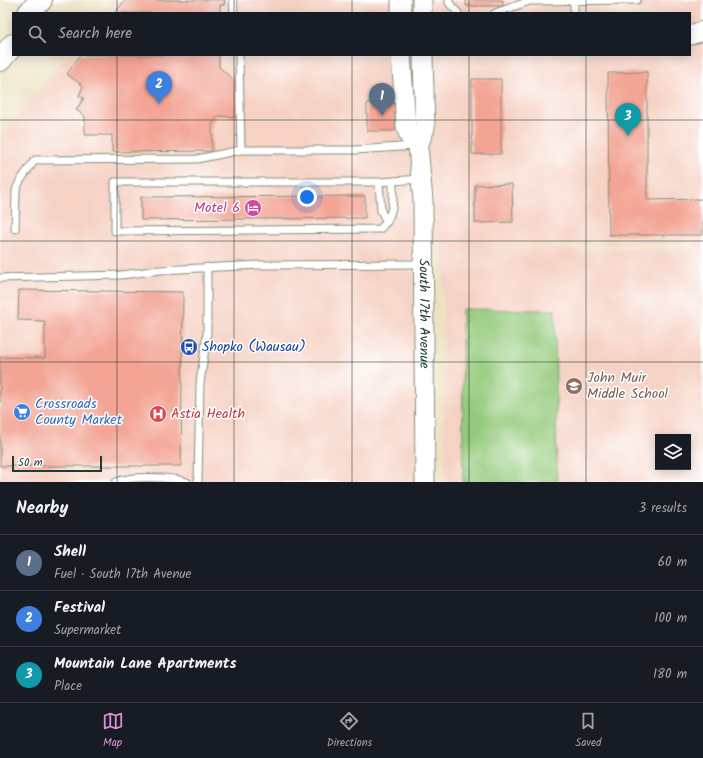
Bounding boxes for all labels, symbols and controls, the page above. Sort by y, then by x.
search box [12,12,691,56]
text: Search here [58,22,132,46]
icon: search [26,23,48,45]
pin: 2 [146,71,172,104]
pin: 1 [369,83,395,116]
pin: 3 [615,103,641,136]
your location [297,187,317,207]
place label: Motel 6 [194,197,240,219]
hotel icon: Motel 6 [243,198,263,218]
street label: South 17th Avenue [412,259,435,369]
place label: Shopko (Wausau) [202,336,306,358]
bus stop icon: Shopko (Wausau) [179,337,199,357]
place label: John Muir Middle School [587,367,669,405]
school or university icon: John Muir Middle School [564,376,584,396]
place label: Crossroads County Market [35,393,123,431]
supermarket icon: Crossroads County Market [12,402,32,422]
place label: Astia Health [171,403,245,425]
hospital icon: Astia Health [148,404,168,424]
map controls [655,434,691,470]
button: layers [655,434,691,470]
scale bar [12,454,102,473]
text: 50 m [18,454,43,472]
text: Nearby [16,495,68,522]
text: 3 results [639,498,687,519]
text: Shell [54,540,86,564]
text: 1 [27,552,31,573]
text: 60 m [658,552,687,573]
text: Fuel · South 17th Avenue [54,564,191,585]
text: Festival [54,596,105,620]
text: 2 [25,608,33,629]
text: 100 m [654,608,687,629]
text: Supermarket [54,620,121,641]
text: Mountain Lane Apartments [54,652,236,676]
text: 3 [25,664,33,685]
text: 180 m [653,664,687,685]
text: Place [54,676,82,697]
tab: Map [102,710,124,752]
tab: Directions [327,710,372,752]
tab: Saved [575,710,601,752]

